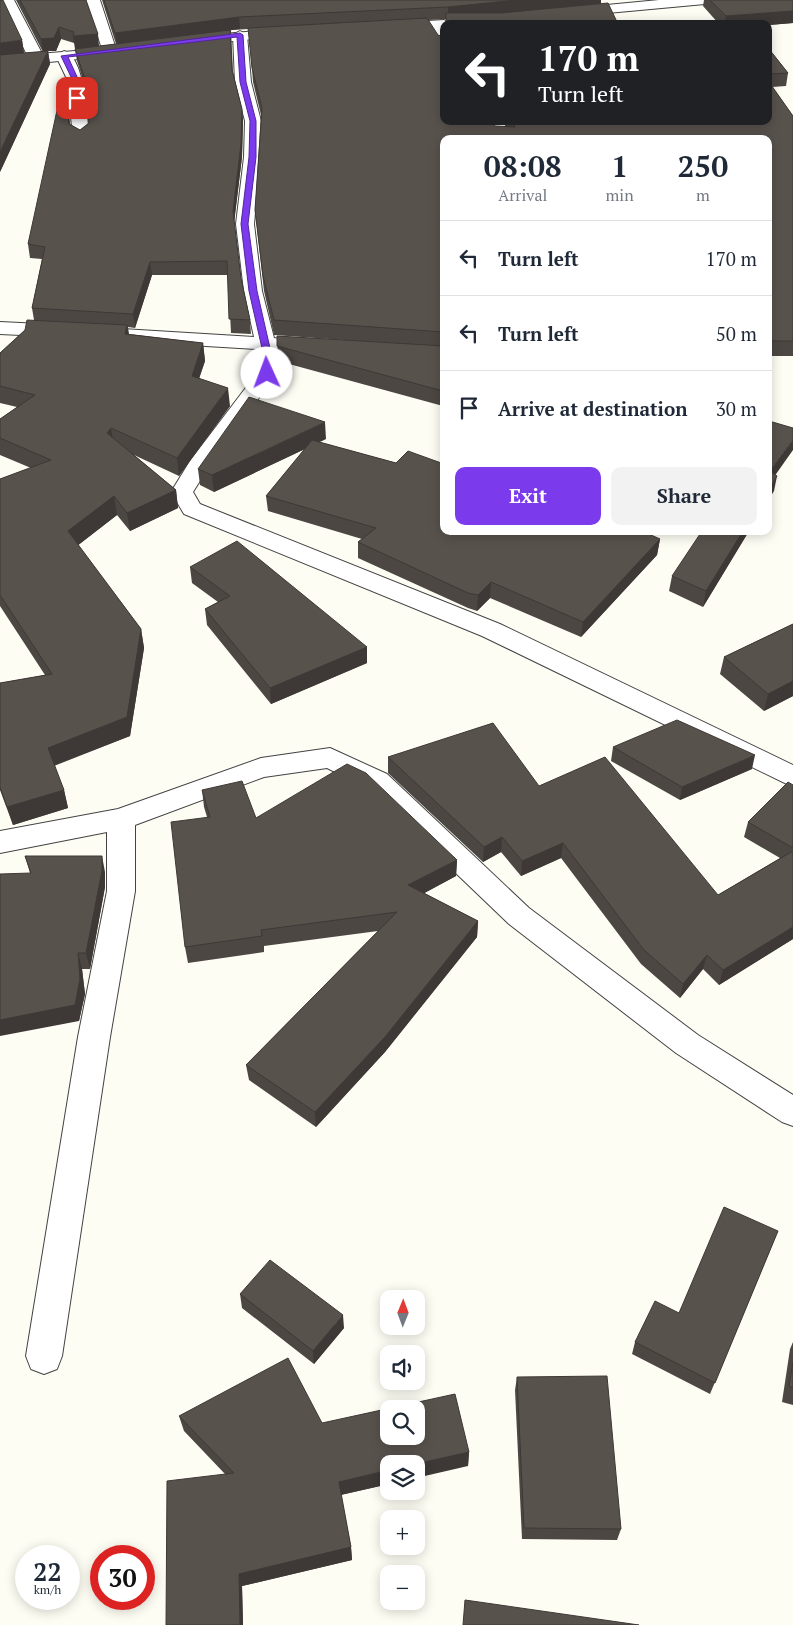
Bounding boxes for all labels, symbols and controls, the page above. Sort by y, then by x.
text: 170 m [538,35,639,81]
icon: left [455,40,520,105]
pin [56,77,98,119]
text: Turn left [538,79,624,108]
icon: arrive [63,84,91,112]
text: 08:08 [484,146,562,186]
text: 1 [611,146,628,186]
text: 250 [677,146,728,186]
text: Arrival [498,184,547,206]
text: min [606,184,634,206]
text: m [696,184,710,206]
icon: left [455,244,483,272]
text: Turn left [498,246,579,271]
text: 170 m [706,246,757,271]
icon: left [455,319,483,347]
text: Turn left [498,321,579,346]
text: 50 m [716,321,757,346]
position arrow [240,346,292,398]
icon: arrive [455,394,483,422]
text: Arrive at destination [498,396,687,421]
text: 30 m [716,396,757,421]
button: Exit [455,467,601,525]
button: Share [611,467,757,525]
north arrow [380,1290,425,1335]
map controls [380,1290,425,1610]
button: sound [380,1345,425,1390]
button: search [380,1400,425,1445]
button: layers [380,1455,425,1500]
button: + [380,1510,425,1555]
speed limit sign: 30 [90,1545,155,1610]
text: 22 [33,1555,62,1588]
button: − [380,1565,425,1610]
text: km/h [34,1582,61,1597]

